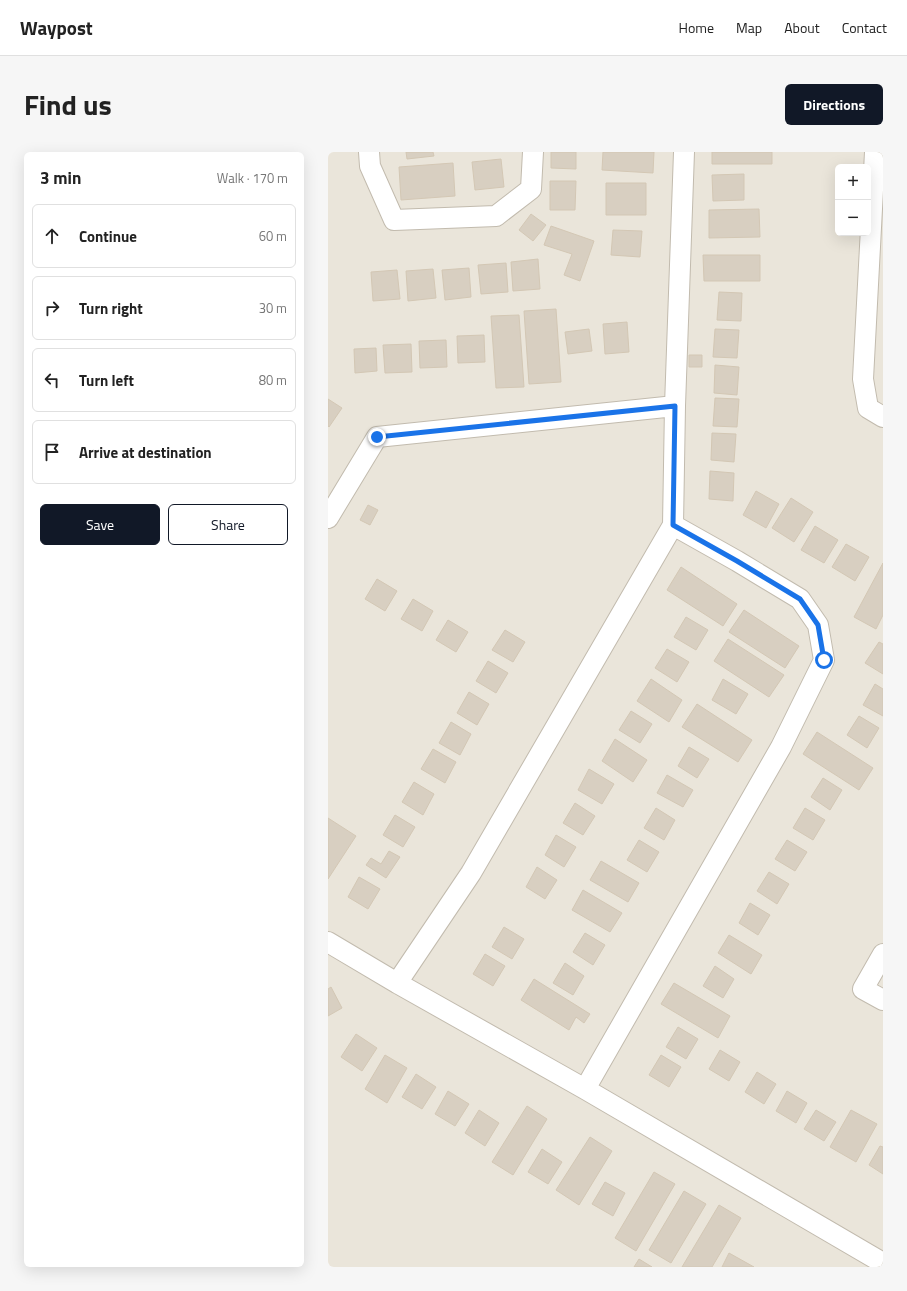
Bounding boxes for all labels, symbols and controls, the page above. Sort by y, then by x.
text: Waypost [20,13,93,42]
text: Home [679,17,714,38]
text: Map [736,17,762,38]
text: About [784,17,820,38]
text: Contact [842,17,887,38]
text: Find us [24,83,112,126]
button: Directions [785,84,883,125]
map controls [835,164,871,236]
button: + [835,164,871,200]
text: 3 min [40,165,81,191]
text: Walk · 170 m [217,168,288,188]
button: − [835,200,871,236]
icon: ahead [41,225,63,247]
text: Continue [79,225,137,248]
text: 60 m [259,226,287,246]
icon: right [41,297,63,319]
text: Turn right [79,297,143,320]
text: 30 m [259,298,287,318]
icon: left [41,369,63,391]
text: Turn left [79,369,134,392]
text: 80 m [259,370,287,390]
route end [368,428,386,446]
icon: arrive [41,441,63,463]
text: Arrive at destination [79,441,212,464]
button: Save [40,504,160,545]
button: Share [168,504,288,545]
route start [815,651,833,669]

